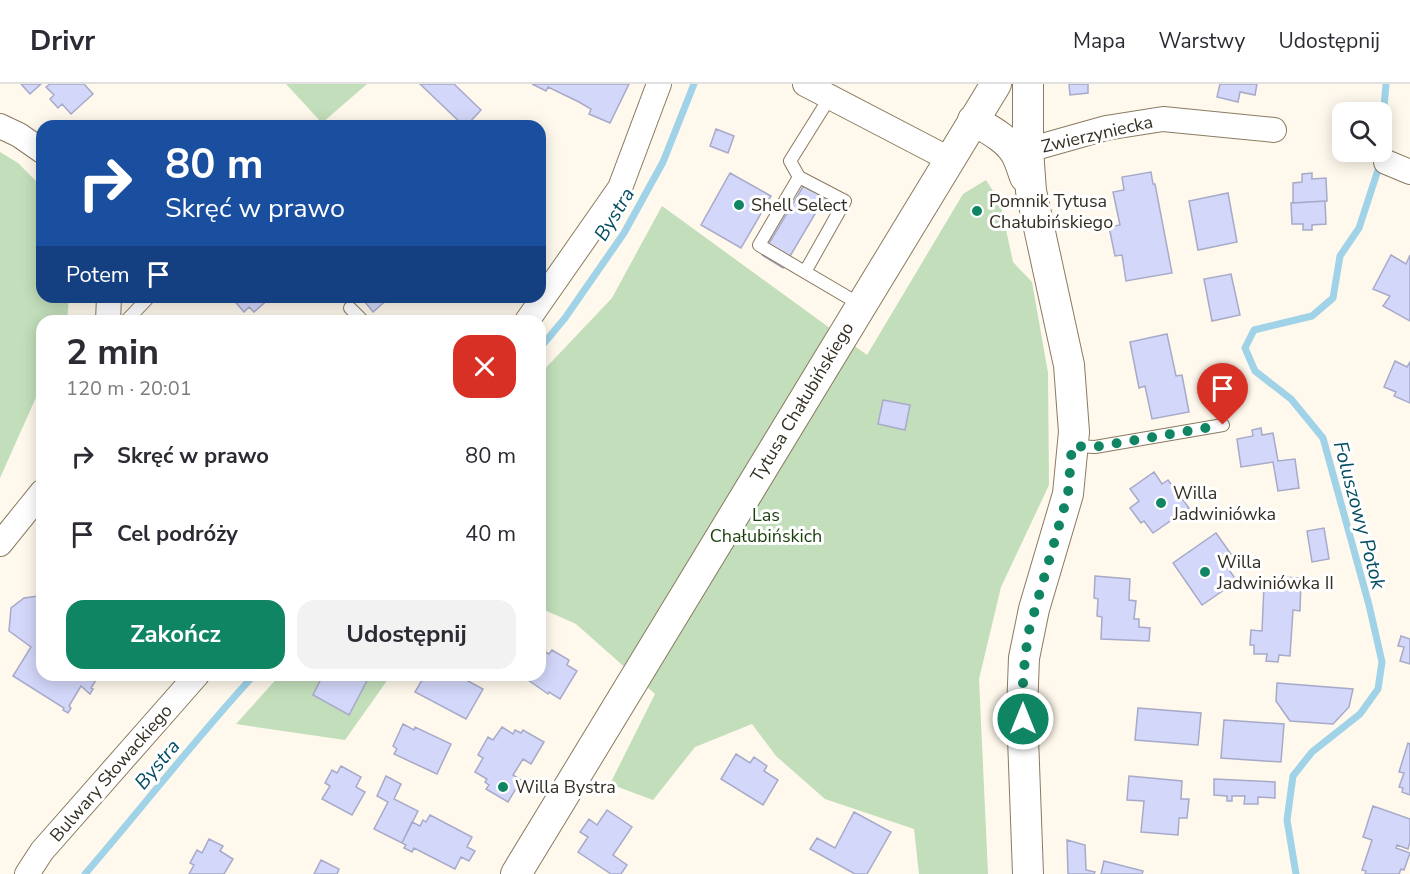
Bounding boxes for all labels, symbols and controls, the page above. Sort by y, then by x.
text: Drivr [30,22,95,60]
text: Mapa [1073,27,1126,55]
text: Warstwy [1159,27,1245,55]
text: Udostępnij [1278,27,1380,55]
map controls [1332,102,1392,162]
button: search [1332,102,1392,162]
street label: Zwierzyniecka [1039,110,1155,158]
text: 80 m [165,136,264,193]
icon: right [66,144,144,222]
water label: Bystra [588,183,641,246]
place label: Pomnik Tytusa Chałubińskiego [989,189,1113,234]
text: Skręć w prawo [165,190,345,227]
place label: Shell Select [751,193,848,217]
marker: Shell Select [732,198,746,212]
marker: Pomnik Tytusa Chałubińskiego [970,204,984,218]
icon: arrive [142,258,175,291]
text: Potem [66,260,130,290]
street label: Tytusa Chałubińskiego [745,318,859,486]
text: 2 min [66,328,159,377]
button: close [453,335,516,398]
pin [1197,363,1248,425]
icon: arrive [1206,372,1239,405]
text: 120 m · 20:01 [66,375,192,402]
water label: Foluszowy Potok [1327,438,1393,593]
icon: right [66,440,99,473]
text: Skręć w prawo [117,441,269,471]
text: 80 m [465,441,516,471]
place label: Willa Jadwiniówka [1172,481,1276,526]
marker: Willa Jadwiniówka [1154,496,1168,510]
park label: Las Chałubińskich [710,503,822,548]
icon: arrive [66,518,99,551]
text: Cel podróży [117,519,238,549]
text: 40 m [465,519,516,549]
place label: Willa Jadwiniówka II [1216,550,1334,595]
marker: Willa Jadwiniówka II [1198,565,1212,579]
button: Zakończ [66,600,285,669]
button: Udostępnij [297,600,516,669]
position arrow [991,687,1055,751]
street label: Bulwary Słowackiego [45,699,177,847]
water label: Bystra [128,734,186,795]
place label: Willa Bystra [515,775,616,799]
marker: Willa Bystra [496,780,510,794]

